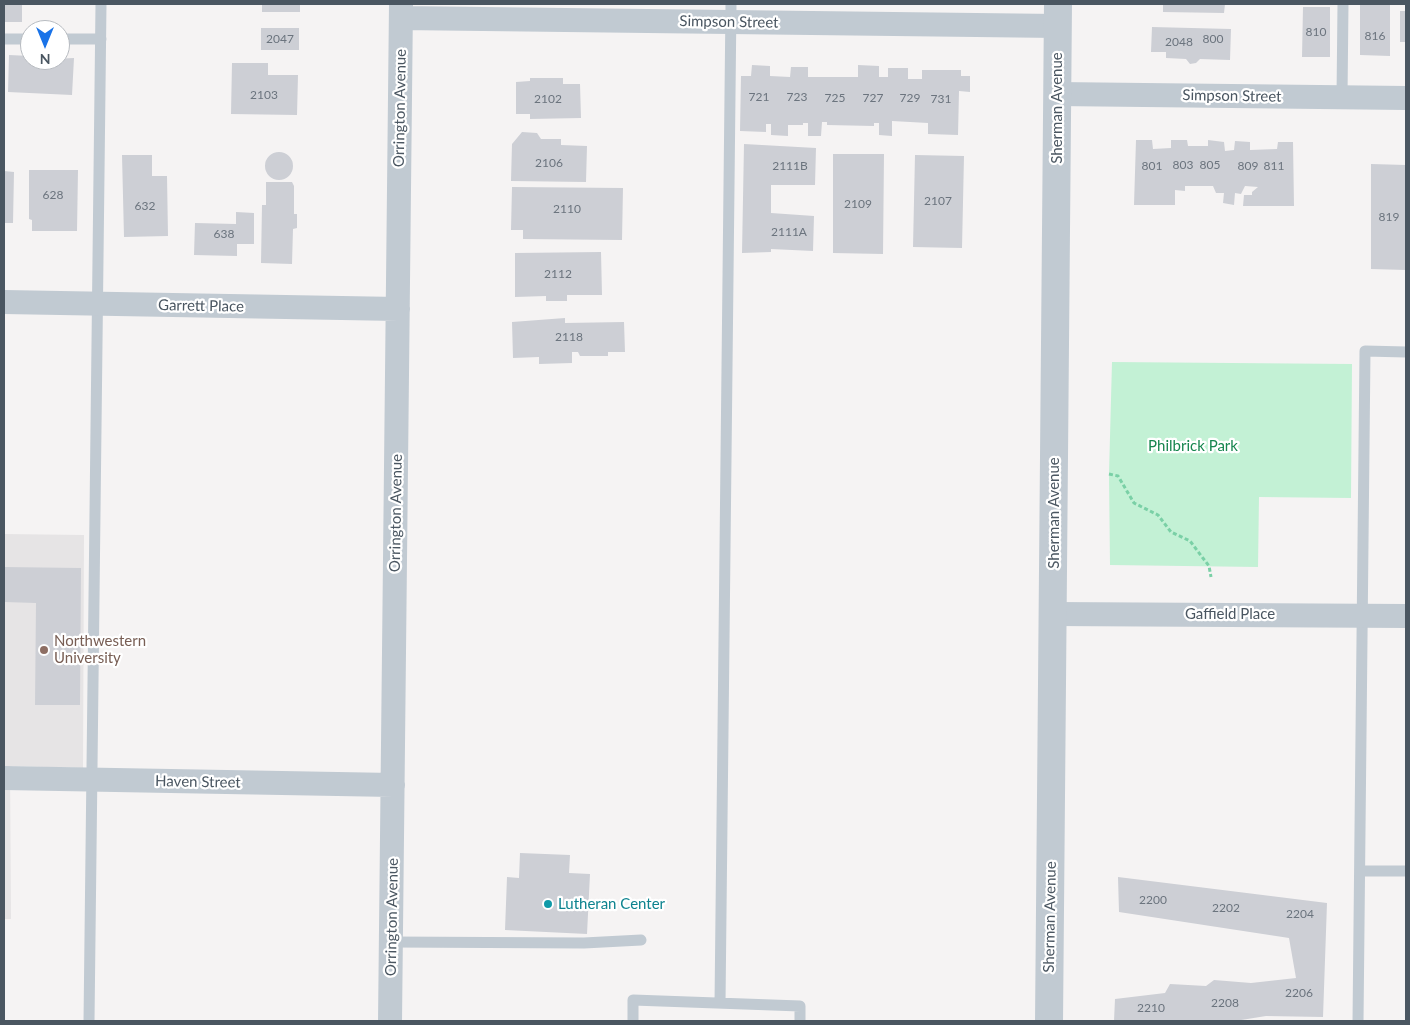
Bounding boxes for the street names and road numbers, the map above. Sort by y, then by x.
street label: Simpson Street [679,12,779,32]
street label: Orrington Avenue [390,49,410,167]
street label: Sherman Avenue [1048,52,1066,164]
street label: Simpson Street [1182,86,1282,106]
street label: Garrett Place [158,296,244,316]
street label: Orrington Avenue [386,454,406,572]
street label: Sherman Avenue [1045,457,1063,569]
street label: Gaffield Place [1185,605,1275,623]
street label: Haven Street [155,772,241,792]
street label: Orrington Avenue [382,858,402,976]
street label: Sherman Avenue [1040,861,1060,973]

